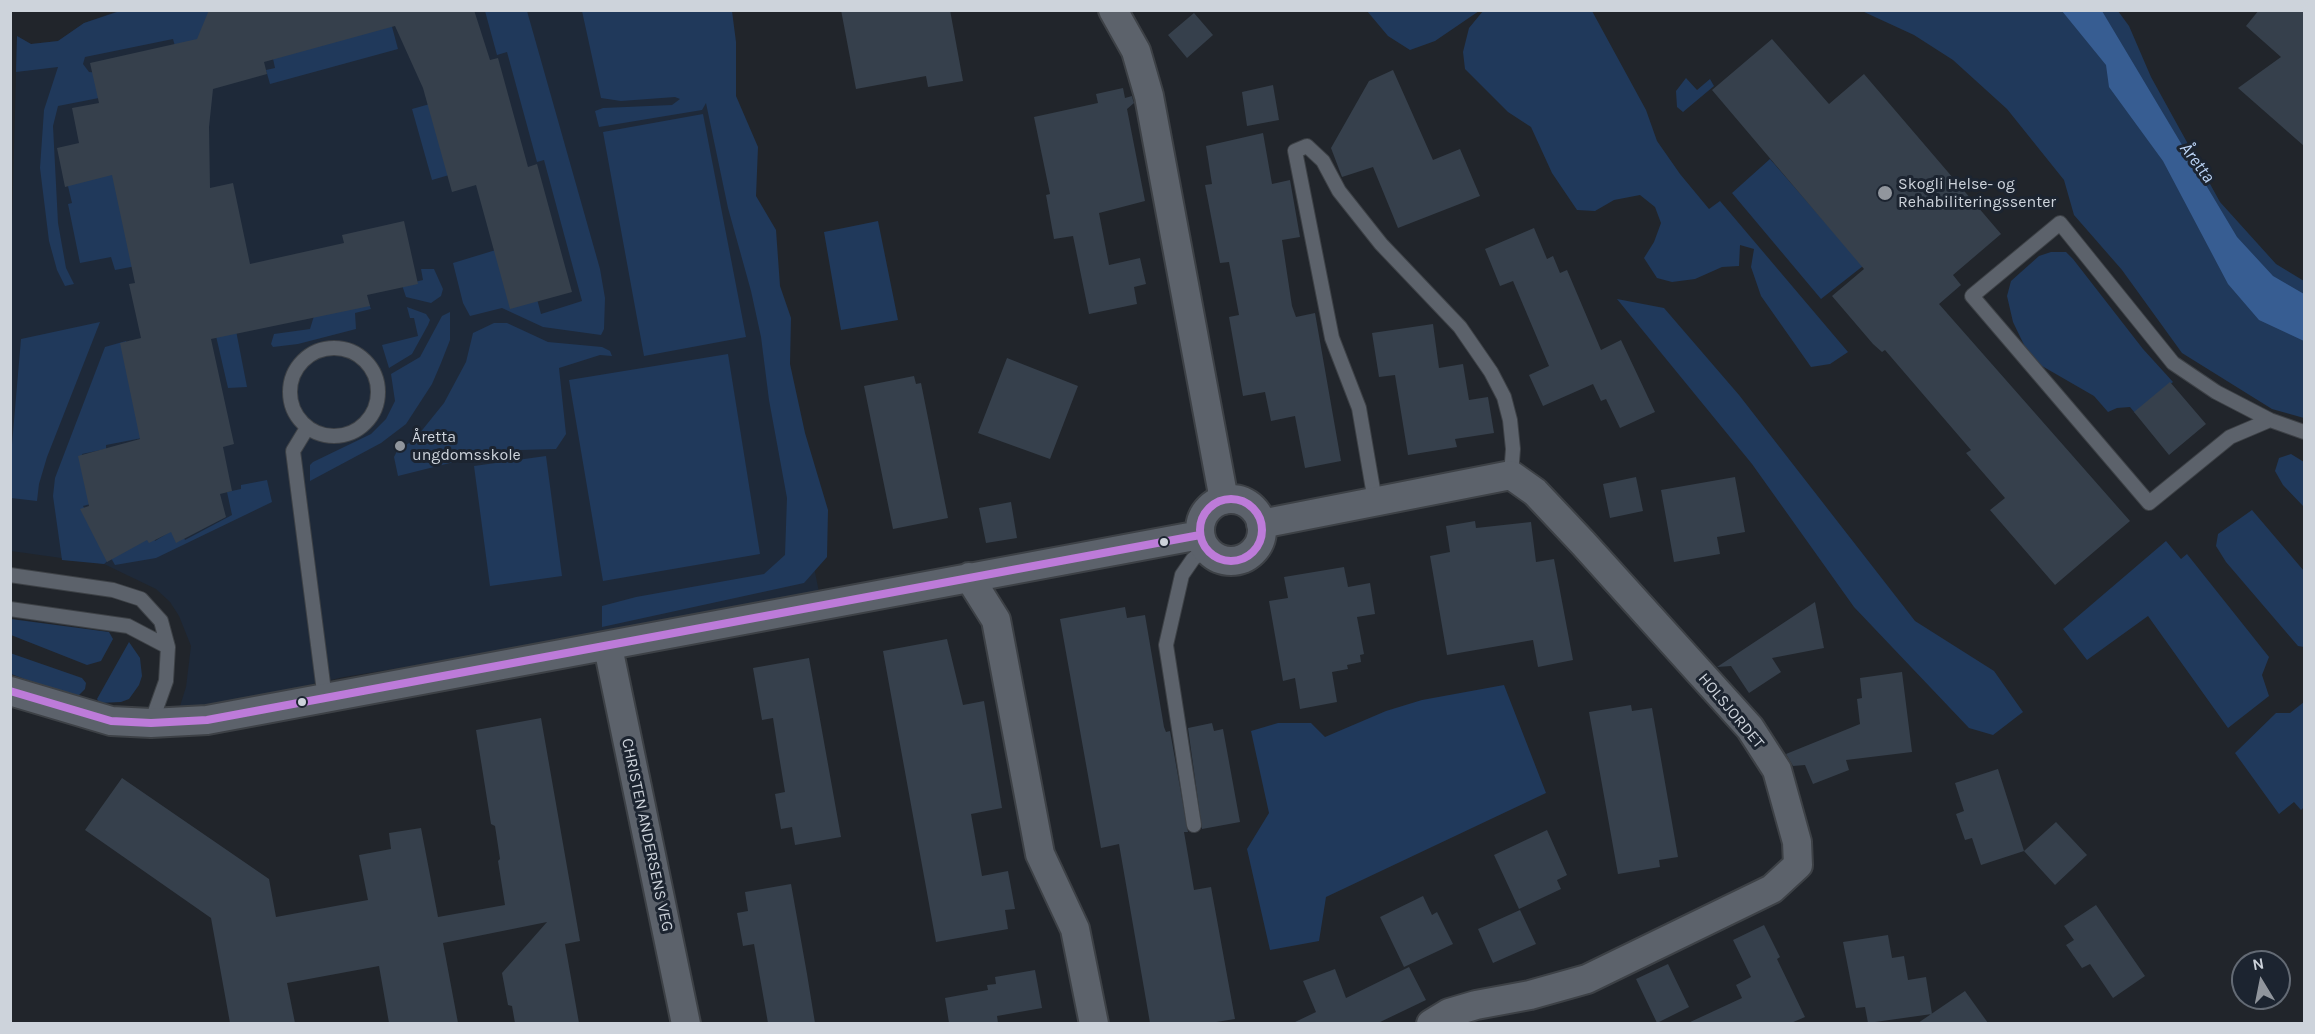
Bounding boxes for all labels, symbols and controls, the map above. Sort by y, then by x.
water label: Åretta [2175,139,2219,187]
place label: Skogli Helse- og Rehabiliteringssenter [1898,174,2056,212]
marker: Skogli Helse- og Rehabiliteringssenter [1876,184,1894,202]
place label: Åretta ungdomsskole [412,427,521,465]
marker: Åretta ungdomsskole [393,439,407,453]
unlabelled marker [1158,536,1170,548]
street label: HOLSJORDET [1694,669,1768,753]
unlabelled marker [296,696,308,708]
street label: CHRISTEN ANDERSENS VEG [617,737,677,933]
north arrow [2231,950,2291,1010]
text: N [2251,953,2265,974]

